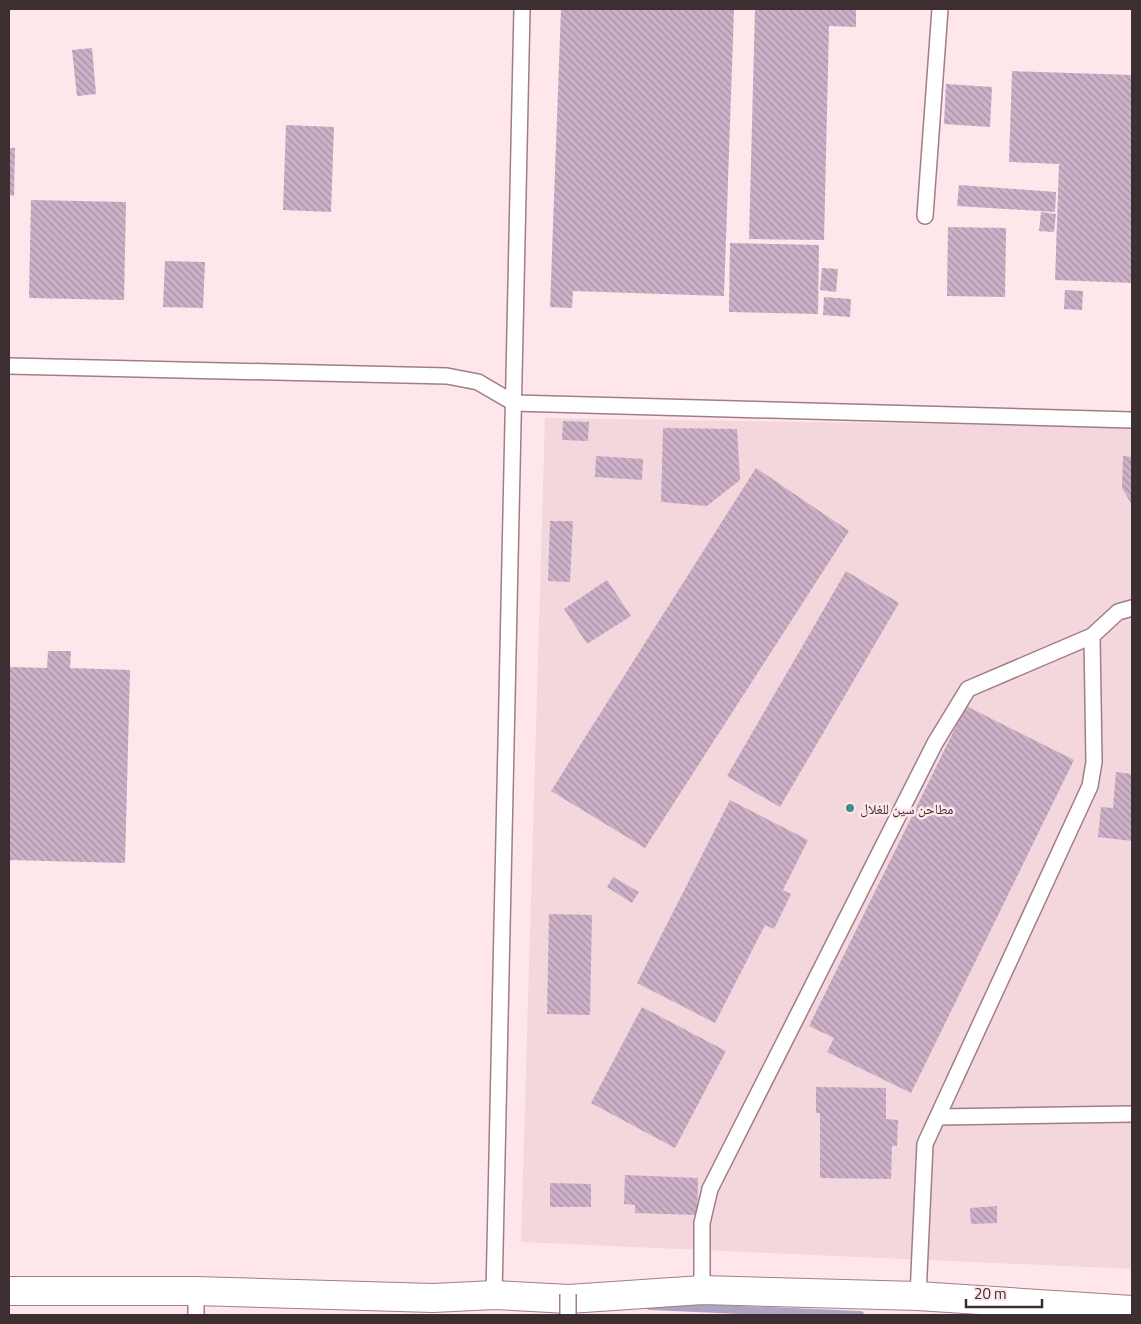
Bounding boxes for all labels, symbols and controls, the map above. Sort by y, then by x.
place label: مطاحن سين للغلال [860,798,954,819]
marker: مطاحن سين للغلال [844,802,856,814]
scale bar [966,1276,1042,1308]
text: 20 m [974,1282,1007,1305]

